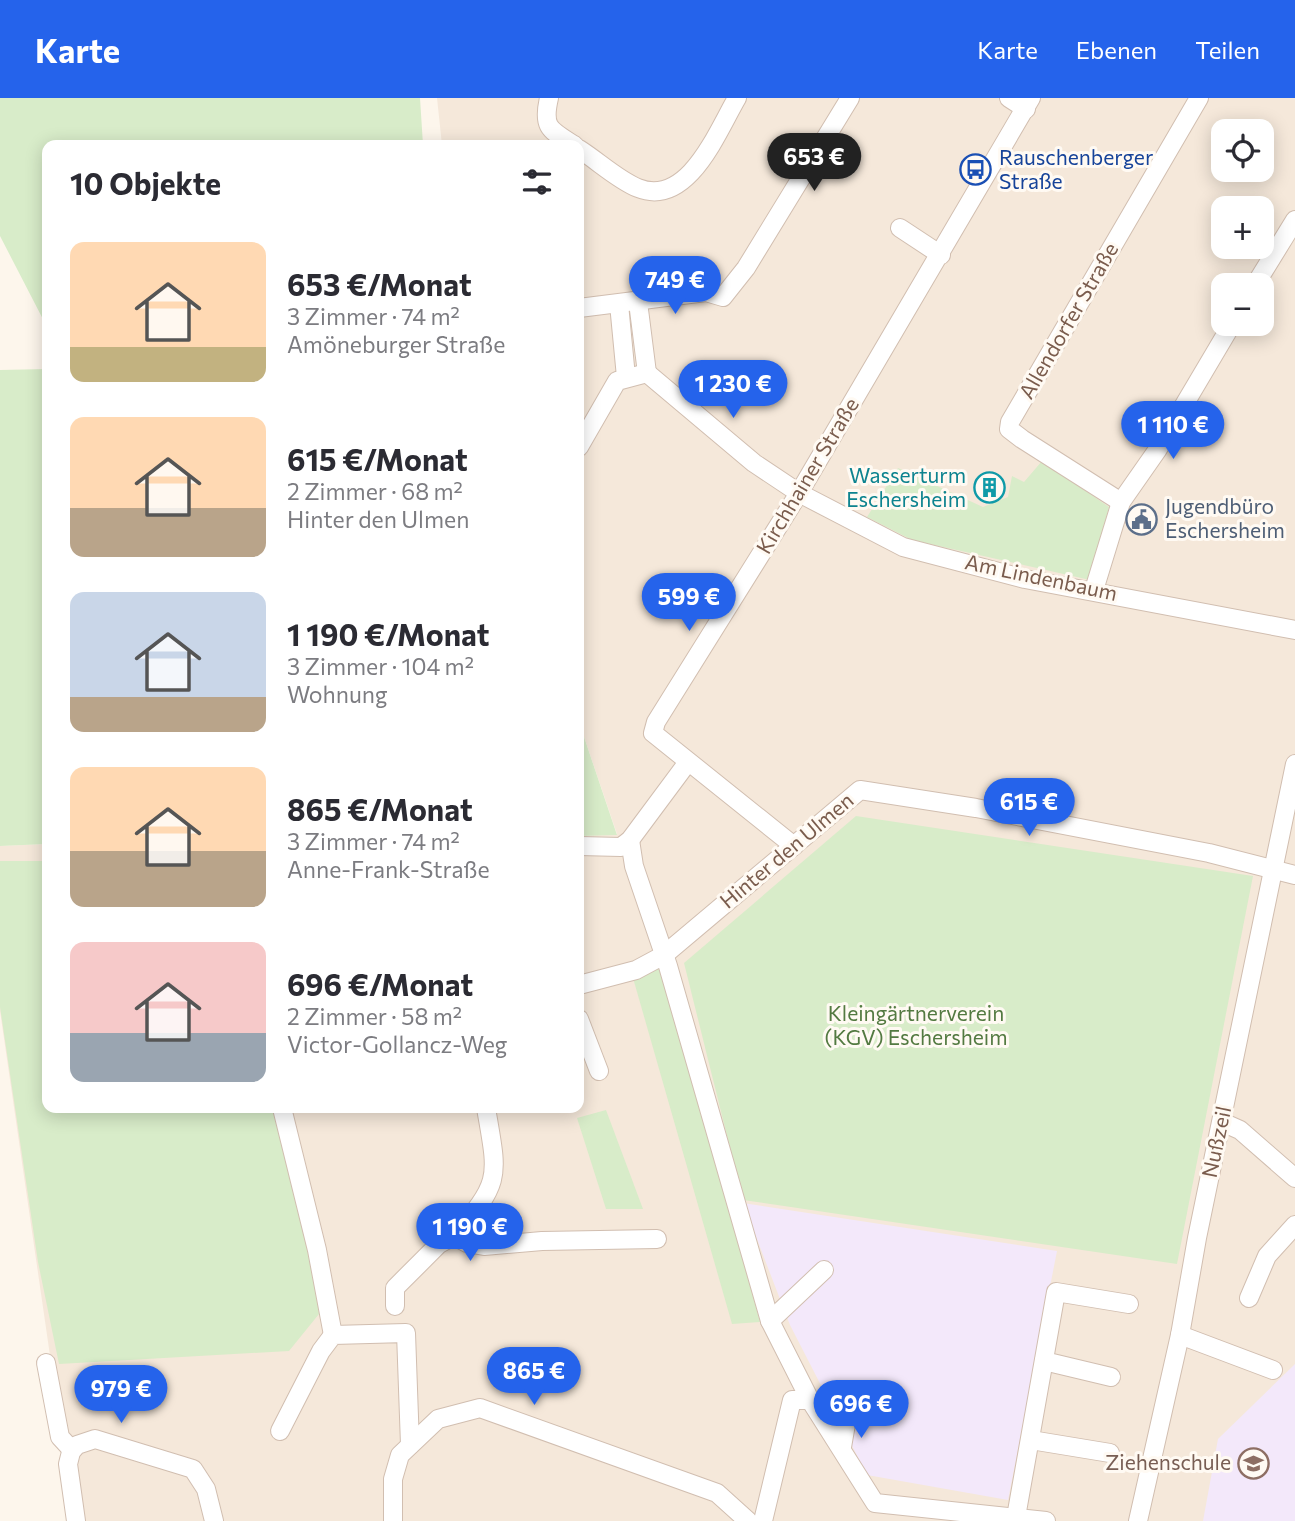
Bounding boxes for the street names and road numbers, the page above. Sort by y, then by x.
street label: Allendorfer Straße [1013,238,1123,403]
street label: Kirchhainer Straße [750,393,863,558]
street label: Am Lindenbaum [963,548,1120,605]
street label: Hinter den Ulmen [714,787,858,913]
street label: Nußzeil [1196,1104,1235,1180]

